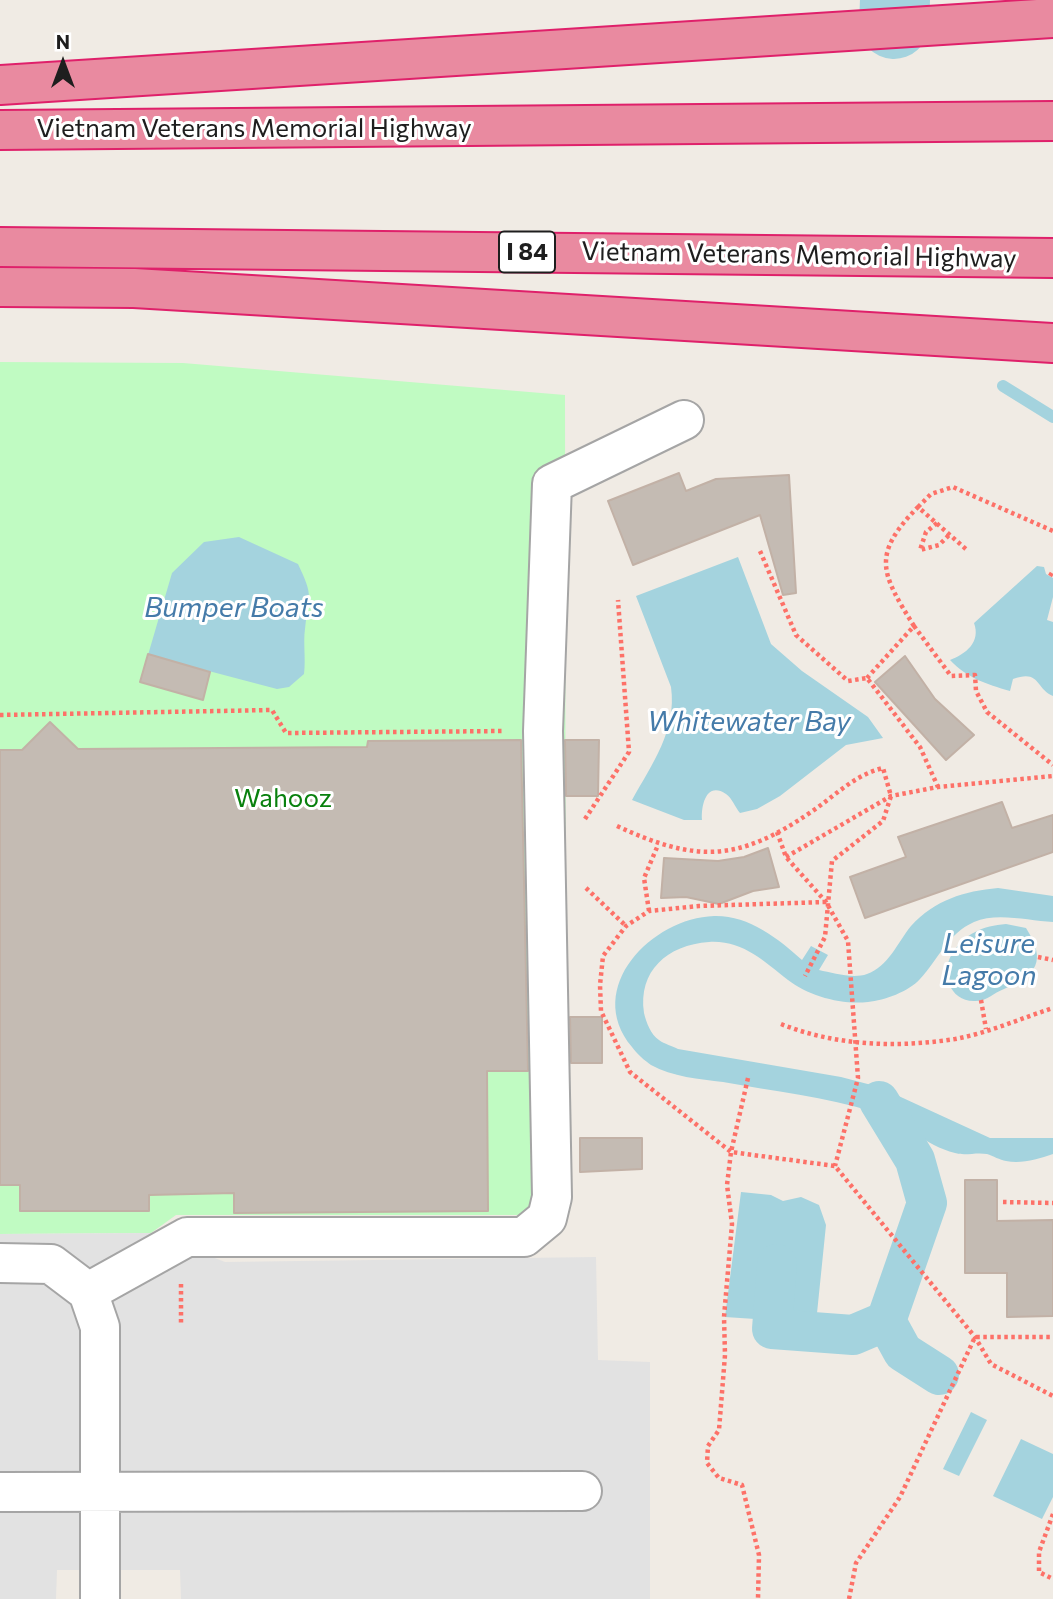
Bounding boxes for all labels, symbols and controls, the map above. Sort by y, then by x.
north arrow [28,28,98,98]
text: N [56,30,70,53]
street label: Vietnam Veterans Memorial Highway [36,112,472,144]
road number: I 84 [499,232,555,272]
street label: Vietnam Veterans Memorial Highway [581,236,1017,274]
water label: Bumper Boats [144,591,324,625]
water label: Whitewater Bay [647,705,851,739]
park label: Wahooz [234,782,332,814]
water label: Leisure Lagoon [941,927,1037,993]

